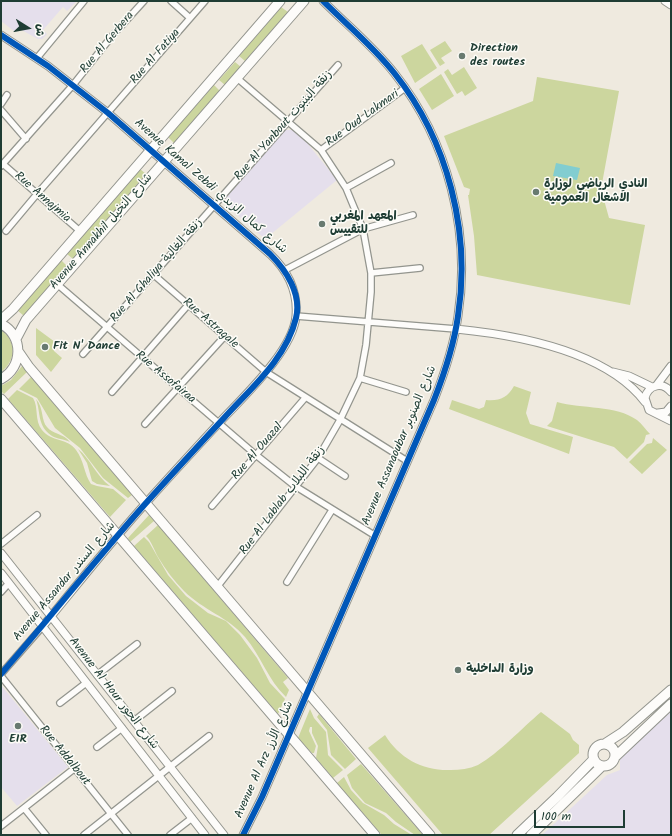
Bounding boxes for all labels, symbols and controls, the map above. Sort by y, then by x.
north arrow [8,8,48,48]
street label: Rue Al Gerbera [78,9,138,77]
text: ش [30,23,50,38]
street label: Rue Al Fatiya [128,26,184,88]
place label: Direction des routes [470,42,525,70]
marker: Direction des routes [457,51,467,61]
street label: Rue Al Yanbout زنقة الينبوت [232,68,336,184]
street label: Rue Oud Lakmari [324,88,402,150]
street label: Avenue Kamal Zebdi شارع كمال الزبدي [130,117,290,257]
street label: Rue Annajmia [11,170,73,226]
street label: Avenue Annakhil شارع النخيل [48,171,156,293]
place label: النادي الرياضي لوزارة الاشغال العمومية [544,178,647,206]
marker: النادي الرياضي لوزارة الاشغال العمومية [531,187,541,197]
place label: المعهد المغربي للتقييس [330,210,396,238]
street label: Rue Al Ghaliya زنقة الغالية [108,216,206,326]
marker: المعهد المغربي للتقييس [317,219,327,229]
street label: Rue Astragale [179,296,241,352]
place label: Fit N' Dance [53,340,120,354]
marker: Fit N' Dance [40,342,50,352]
street label: Rue Assofairaa [132,349,198,407]
street label: Avenue Assanaoubar شارع الصنوبر [360,364,440,528]
street label: Rue Al Ouazal [229,421,287,483]
street label: Rue Al Lablab زنقة اللبلاب [237,444,329,558]
street label: Avenue Assandar شارع السندر [11,519,119,645]
street label: Avenue Al Hour شارع الحور [65,635,161,753]
place label: وزارة الداخلية [466,663,534,677]
marker: وزارة الداخلية [453,665,463,675]
street label: Avenue Al Arz شارع الأرز [233,699,297,821]
marker: EIR [13,721,23,731]
street label: Rue Addalbout [35,723,93,789]
place label: EIR [9,733,27,747]
scale bar [536,802,627,828]
text: 100 m [541,807,571,826]

